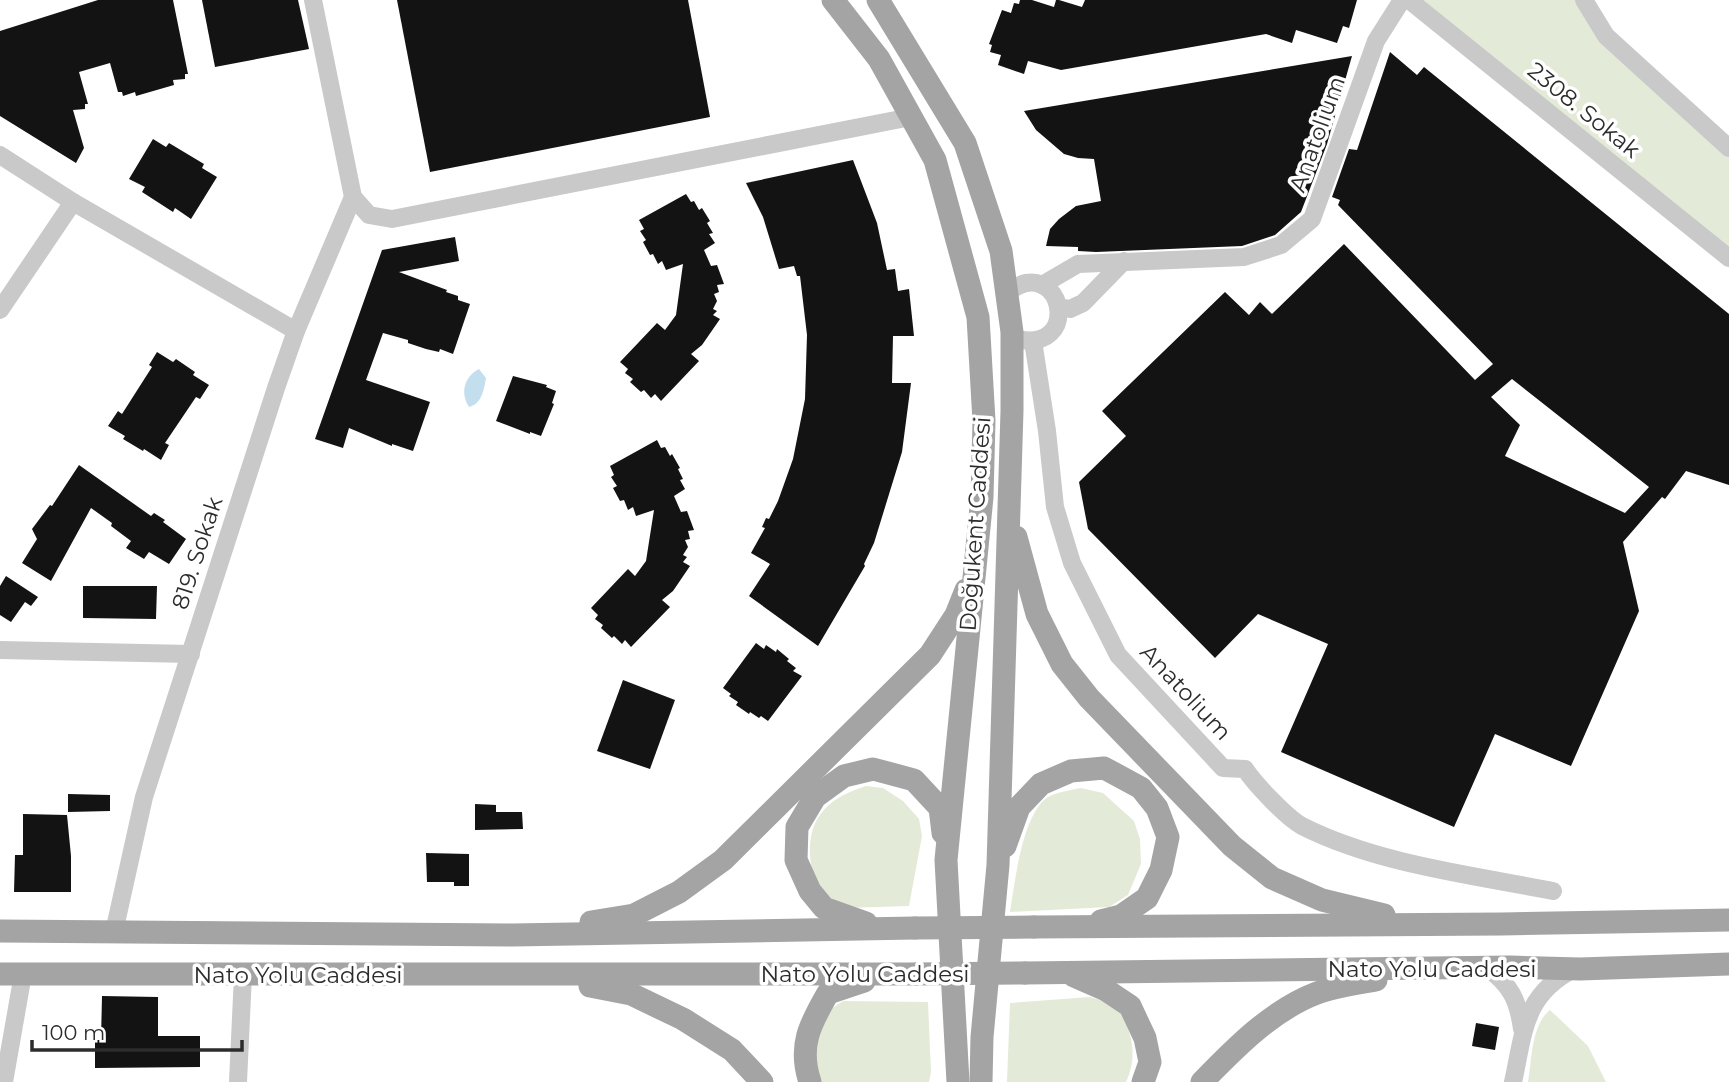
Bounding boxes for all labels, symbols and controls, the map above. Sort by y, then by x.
street label: 2308. Sokak [1522,56,1646,164]
street label: Anatolium [1283,72,1351,196]
street label: Doğukent Caddesi [954,416,996,632]
street label: 819. Sokak [166,493,228,613]
street label: Anatolium [1134,638,1238,746]
street label: Nato Yolu Caddesi [1327,955,1537,983]
street label: Nato Yolu Caddesi [760,960,970,988]
street label: Nato Yolu Caddesi [193,961,403,989]
scale bar [32,1009,242,1052]
text: 100 m [42,1020,105,1045]

